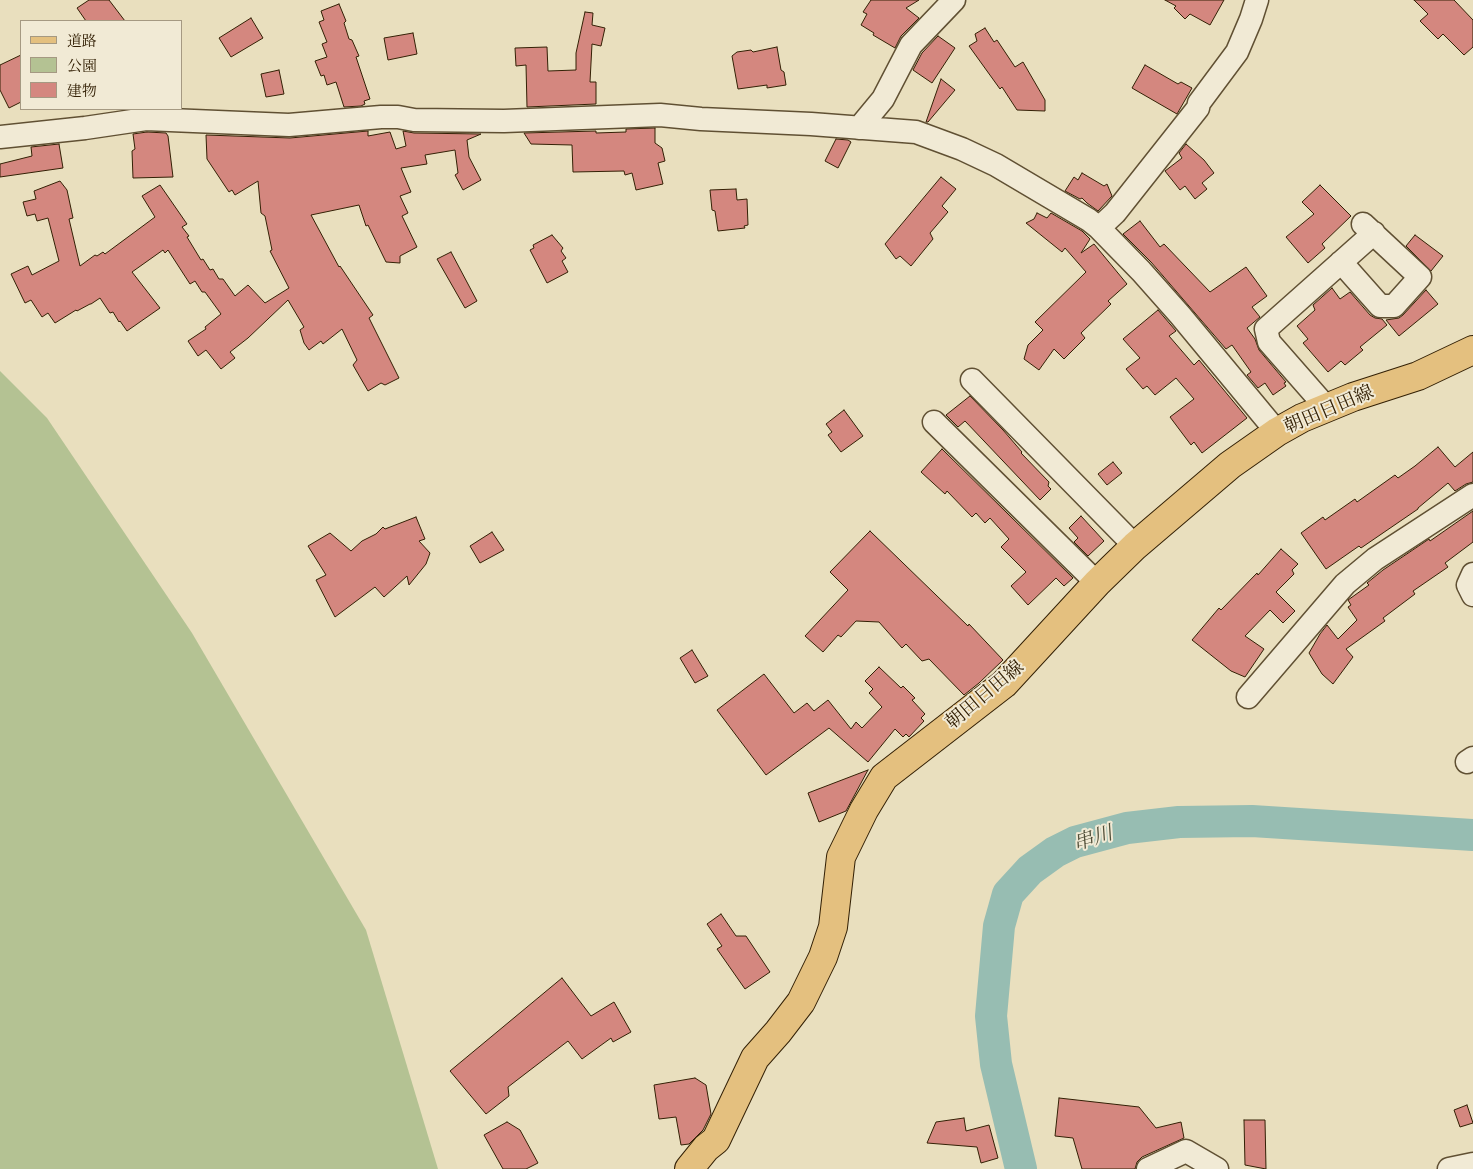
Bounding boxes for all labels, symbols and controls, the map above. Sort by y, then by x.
legend [20,20,182,110]
text: 道路 [67,31,97,50]
text: 公園 [67,56,97,75]
text: 建物 [67,81,97,100]
street label: 朝田日田線 [1281,381,1377,439]
street label: 朝田日田線 [941,656,1029,734]
water label: 串川 [1070,821,1116,857]

